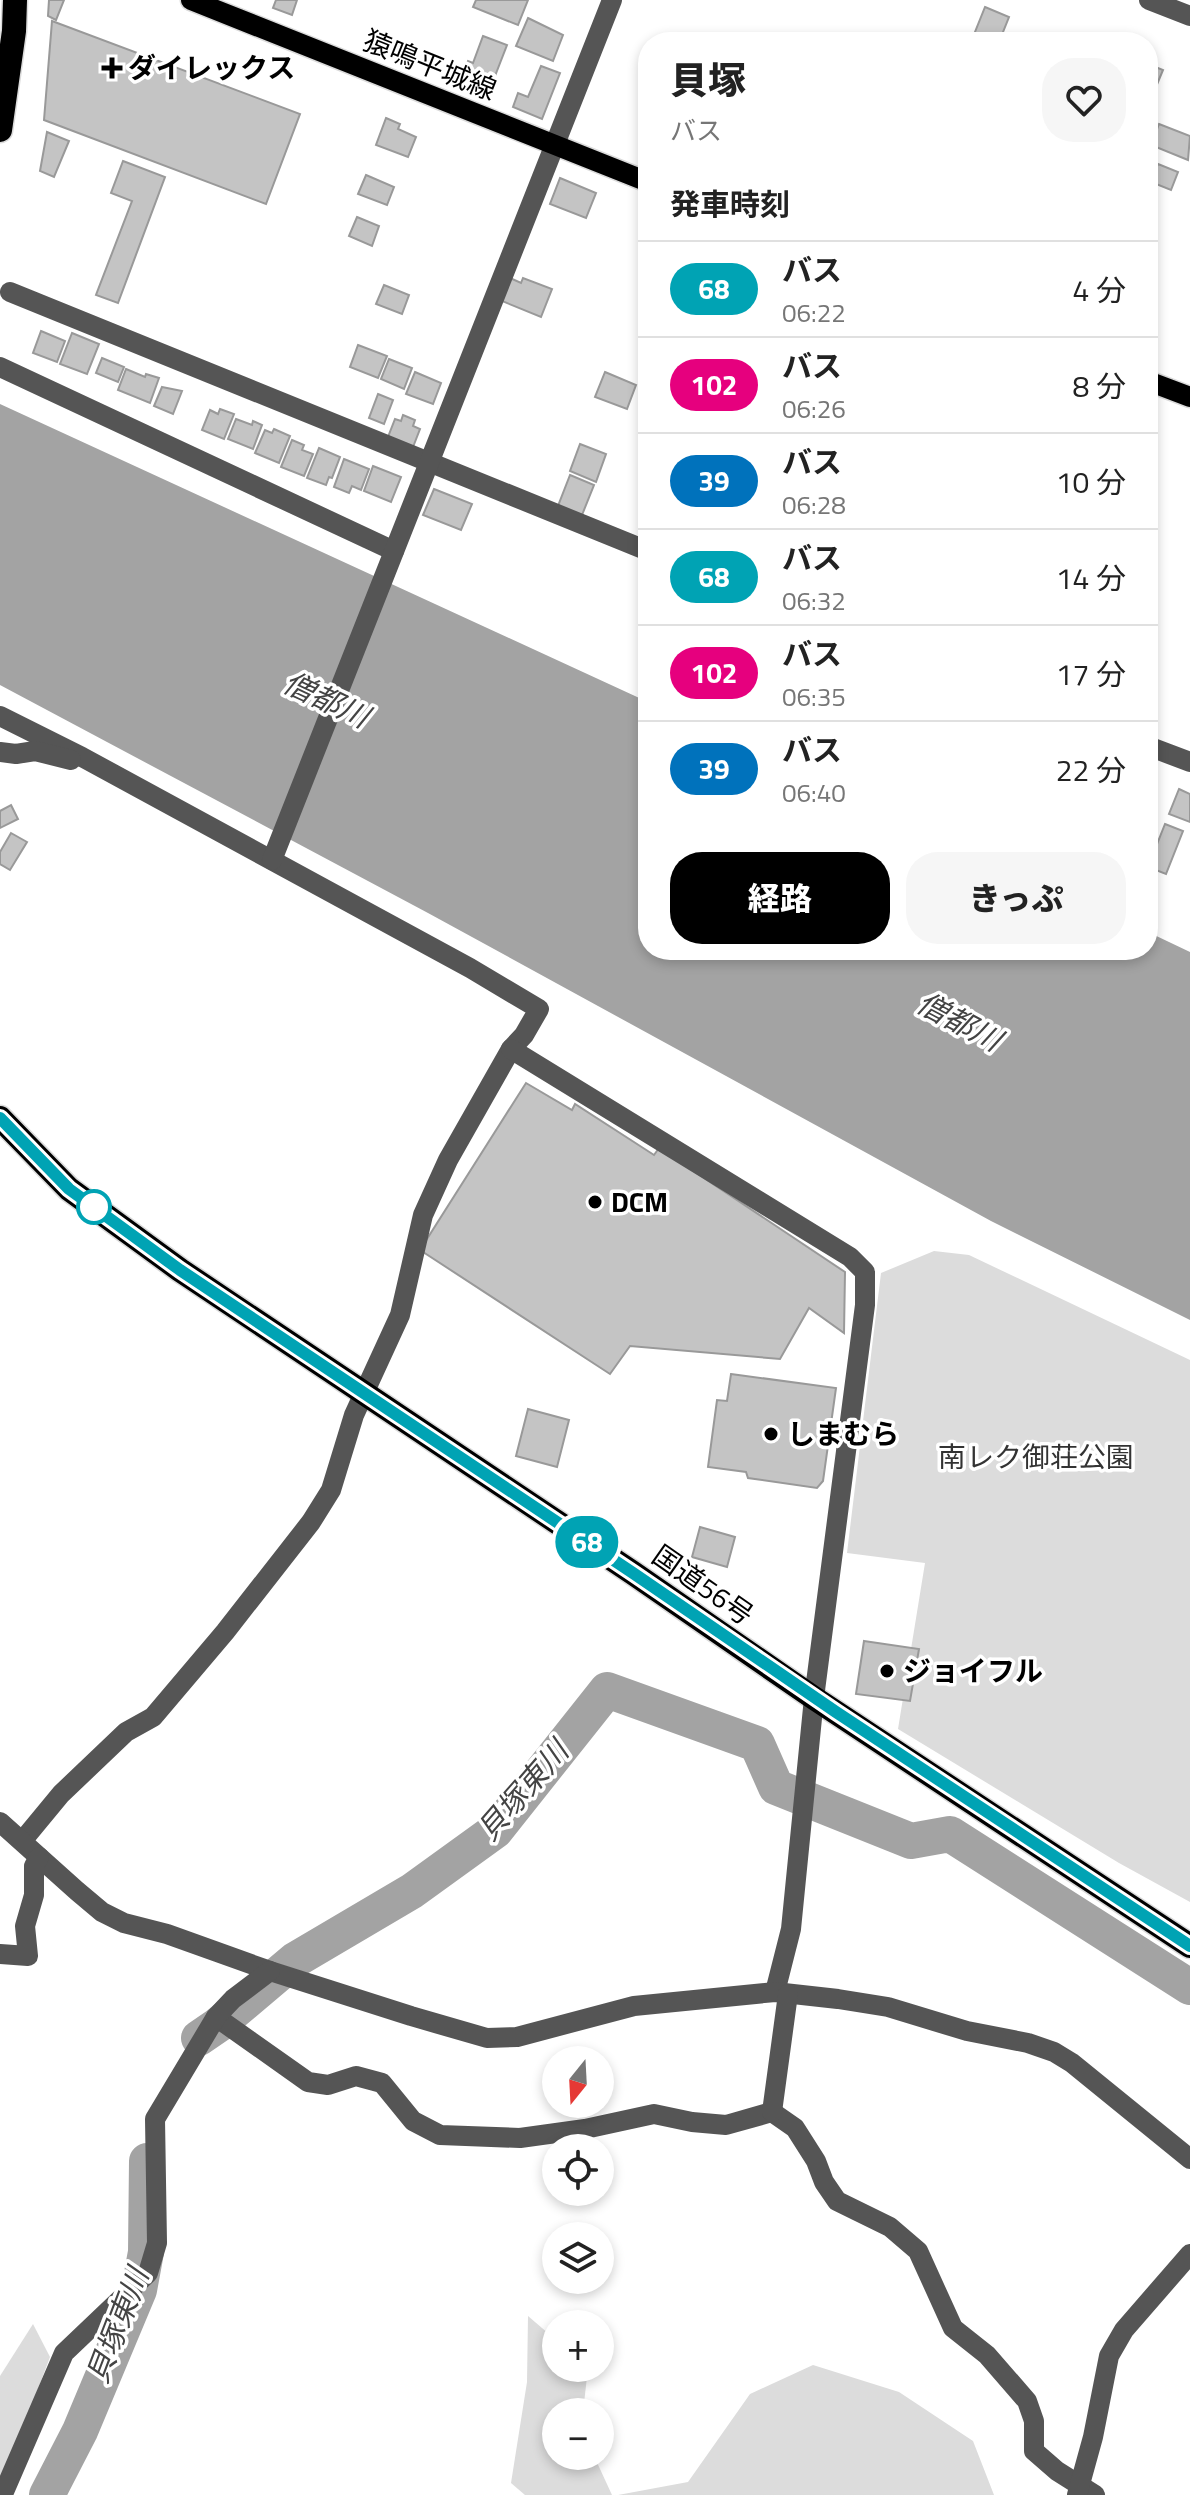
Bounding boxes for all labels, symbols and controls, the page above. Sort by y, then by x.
street label: 猿鳴平城線 [357,18,503,111]
place label: ダイレックス [128,46,295,89]
text: 貝塚 [670,51,746,109]
button: heart [1042,58,1126,142]
marker: ダイレックス [103,59,121,77]
text: バス [670,111,722,150]
text: 発車時刻 [670,181,790,227]
text: バス [782,247,842,293]
text: 68 [698,267,730,310]
text: 4 分 [1073,267,1126,313]
text: 06:22 [782,293,846,332]
text: バス [782,343,842,389]
text: 102 [690,363,738,406]
text: 8 分 [1073,363,1126,409]
text: 06:26 [782,389,846,428]
text: バス [782,439,842,485]
text: 39 [698,459,730,502]
text: 10 分 [1056,459,1126,505]
text: 06:28 [782,485,846,524]
text: バス [782,535,842,581]
text: 68 [698,555,730,598]
text: 14 分 [1056,555,1126,601]
text: 06:32 [782,581,846,620]
text: バス [782,631,842,677]
text: 102 [690,651,738,694]
text: 17 分 [1056,651,1126,697]
water label: 僧都川 [276,659,380,740]
text: 06:35 [782,677,846,716]
text: バス [782,727,842,773]
text: 39 [698,747,730,790]
text: 22 分 [1056,747,1126,793]
text: 06:40 [782,773,846,812]
button: 経路 [670,852,890,944]
button: きっぷ [906,852,1126,944]
water label: 僧都川 [909,980,1013,1064]
place label: DCM [611,1180,668,1223]
unlabelled marker [77,1190,111,1224]
marker: DCM [586,1193,604,1211]
place label: しまむら [787,1412,899,1455]
marker: しまむら [762,1425,780,1443]
park label: 南レク御荘公園 [938,1435,1134,1478]
line badge: 68 [551,1516,623,1568]
text: 68 [571,1520,603,1563]
street label: 国道56号 [644,1534,763,1635]
place label: ジョイフル [903,1649,1043,1692]
marker: ジョイフル [878,1662,896,1680]
water label: 貝塚東川 [466,1728,581,1851]
north arrow [542,2046,614,2118]
map controls [542,2046,614,2470]
button: locate [542,2134,614,2206]
button: layers [542,2222,614,2294]
water label: 貝塚東川 [74,2259,161,2390]
button: + [542,2310,614,2382]
button: − [542,2398,614,2470]

